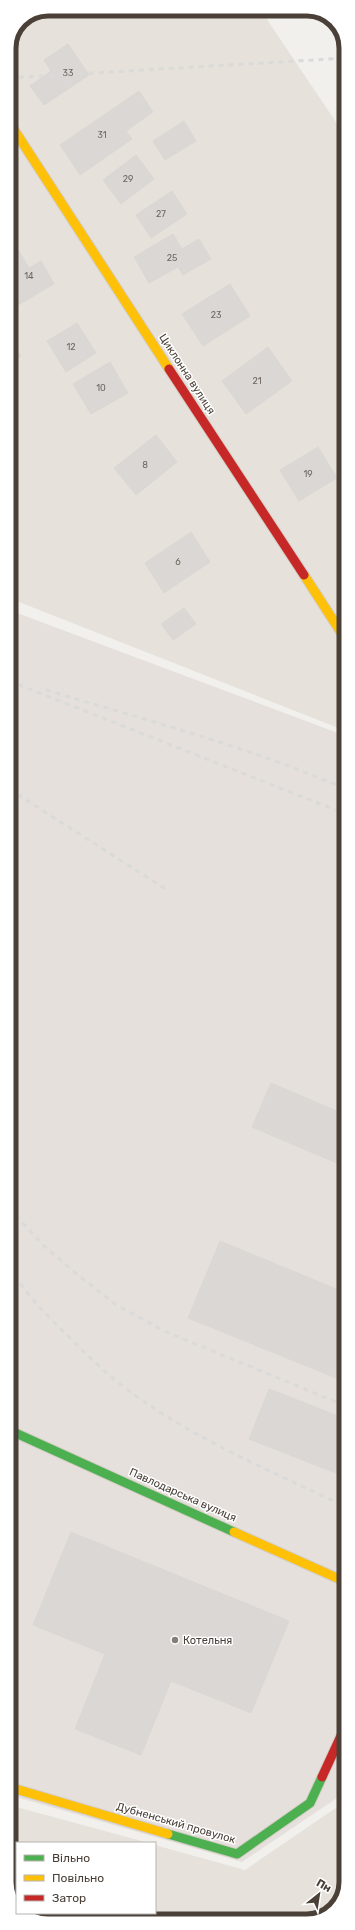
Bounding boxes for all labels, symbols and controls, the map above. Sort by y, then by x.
house number: 33 [63,68,73,78]
house number: 31 [97,130,107,140]
house number: 29 [123,174,133,184]
house number: 27 [156,209,166,219]
house number: 25 [167,253,177,263]
house number: 14 [24,271,34,281]
house number: 23 [211,310,221,320]
street label: Циклонна вулиця [156,331,218,417]
house number: 12 [66,342,76,352]
house number: 21 [252,376,262,386]
house number: 10 [96,383,106,393]
house number: 8 [142,460,148,470]
house number: 19 [303,469,313,479]
house number: 6 [175,557,181,567]
street label: Павлодарська вулиця [127,1465,239,1525]
place label: Котельня [183,1634,232,1647]
marker: Котельня [170,1635,180,1645]
street label: Дубненський провулок [115,1800,237,1846]
legend [16,1842,156,1914]
text: Вільно [52,1851,90,1865]
text: Повільно [52,1871,104,1885]
north arrow [299,1874,339,1914]
text: Пн [314,1876,334,1895]
text: Затор [52,1891,86,1905]

